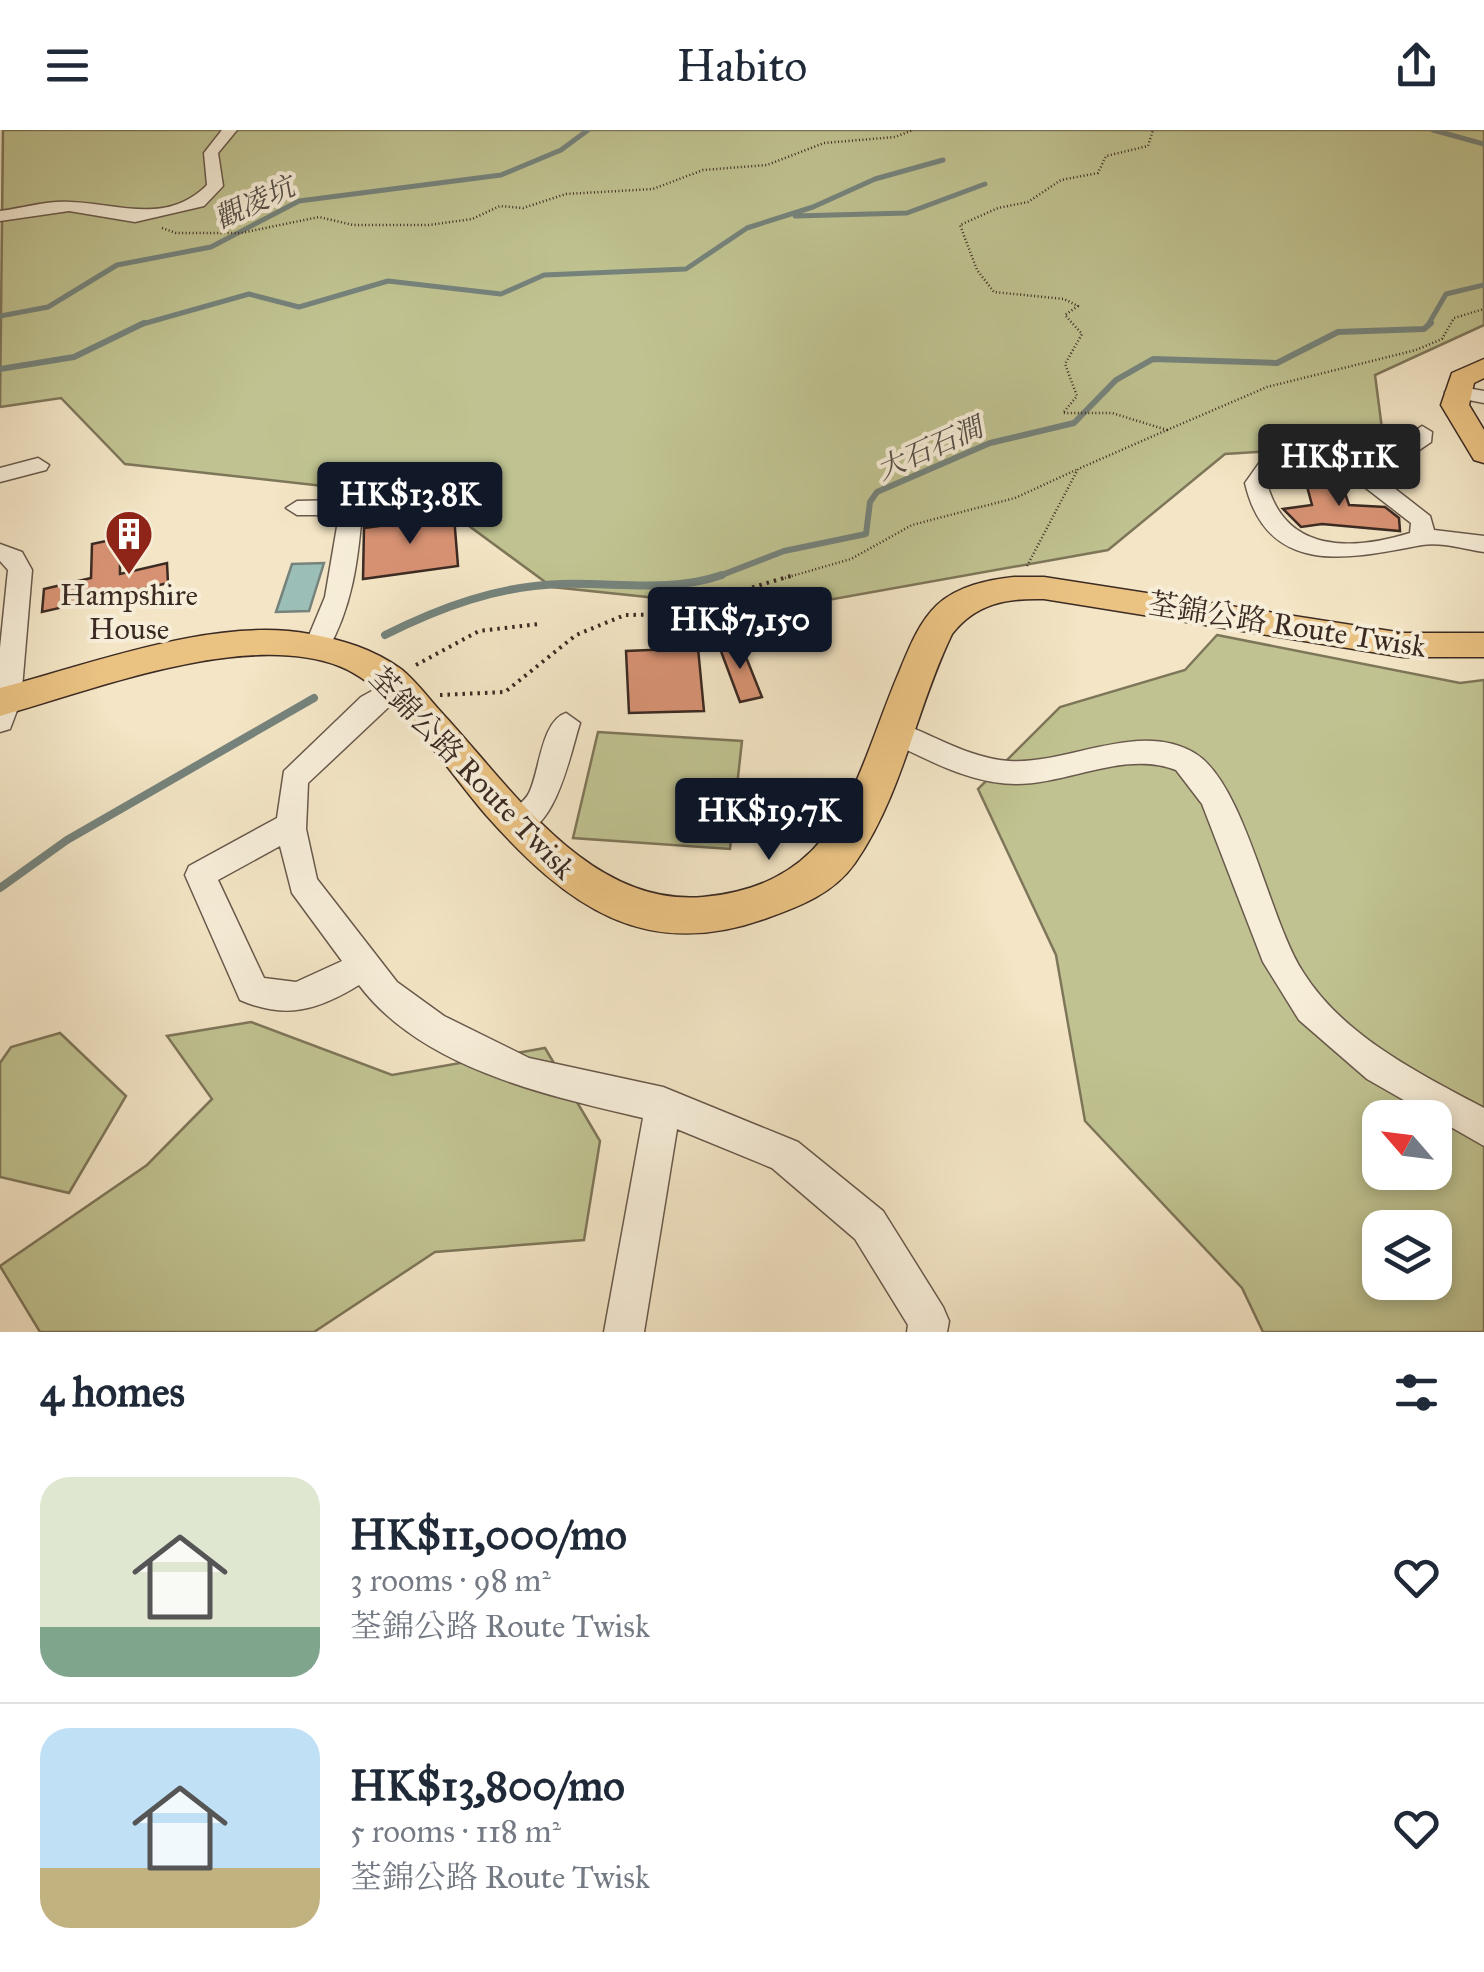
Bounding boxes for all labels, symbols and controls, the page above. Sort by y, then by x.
icon: menu [40,38,95,93]
text: Habito [677,38,807,93]
icon: share [1389,38,1444,93]
water label: 觀凌坑 [209,167,303,236]
water label: 大石石澗 [871,408,992,487]
pin: HK$11K [1258,424,1420,509]
text: HK$11K [1280,437,1398,476]
pin: HK$13.8K [307,462,513,547]
text: HK$13.8K [339,475,481,514]
building icon: Hampshire House [103,508,155,576]
place label: Hampshire House [60,577,198,647]
street label: 荃錦公路 Route Twisk [1145,585,1429,665]
pin: HK$7,150 [637,587,843,672]
text: HK$7,150 [670,600,810,639]
street label: 荃錦公路 Route Twisk [361,659,583,887]
pin: HK$19.7K [666,778,872,863]
text: HK$19.7K [697,791,841,830]
north arrow [1362,1100,1452,1190]
map controls [1362,1100,1452,1300]
button: layers [1362,1210,1452,1300]
icon: filters [1389,1365,1444,1420]
text: 4 homes [40,1366,185,1418]
text: HK$11,000/mo [350,1509,627,1561]
icon: home [120,1517,240,1637]
icon: heart [1389,1550,1444,1605]
text: 3 rooms · 98 m² [350,1561,551,1600]
text: 荃錦公路 Route Twisk [350,1607,650,1646]
text: HK$13,800/mo [350,1760,625,1812]
icon: home [120,1768,240,1888]
icon: heart [1389,1801,1444,1856]
text: 5 rooms · 118 m² [350,1812,561,1851]
text: 荃錦公路 Route Twisk [350,1858,650,1897]

